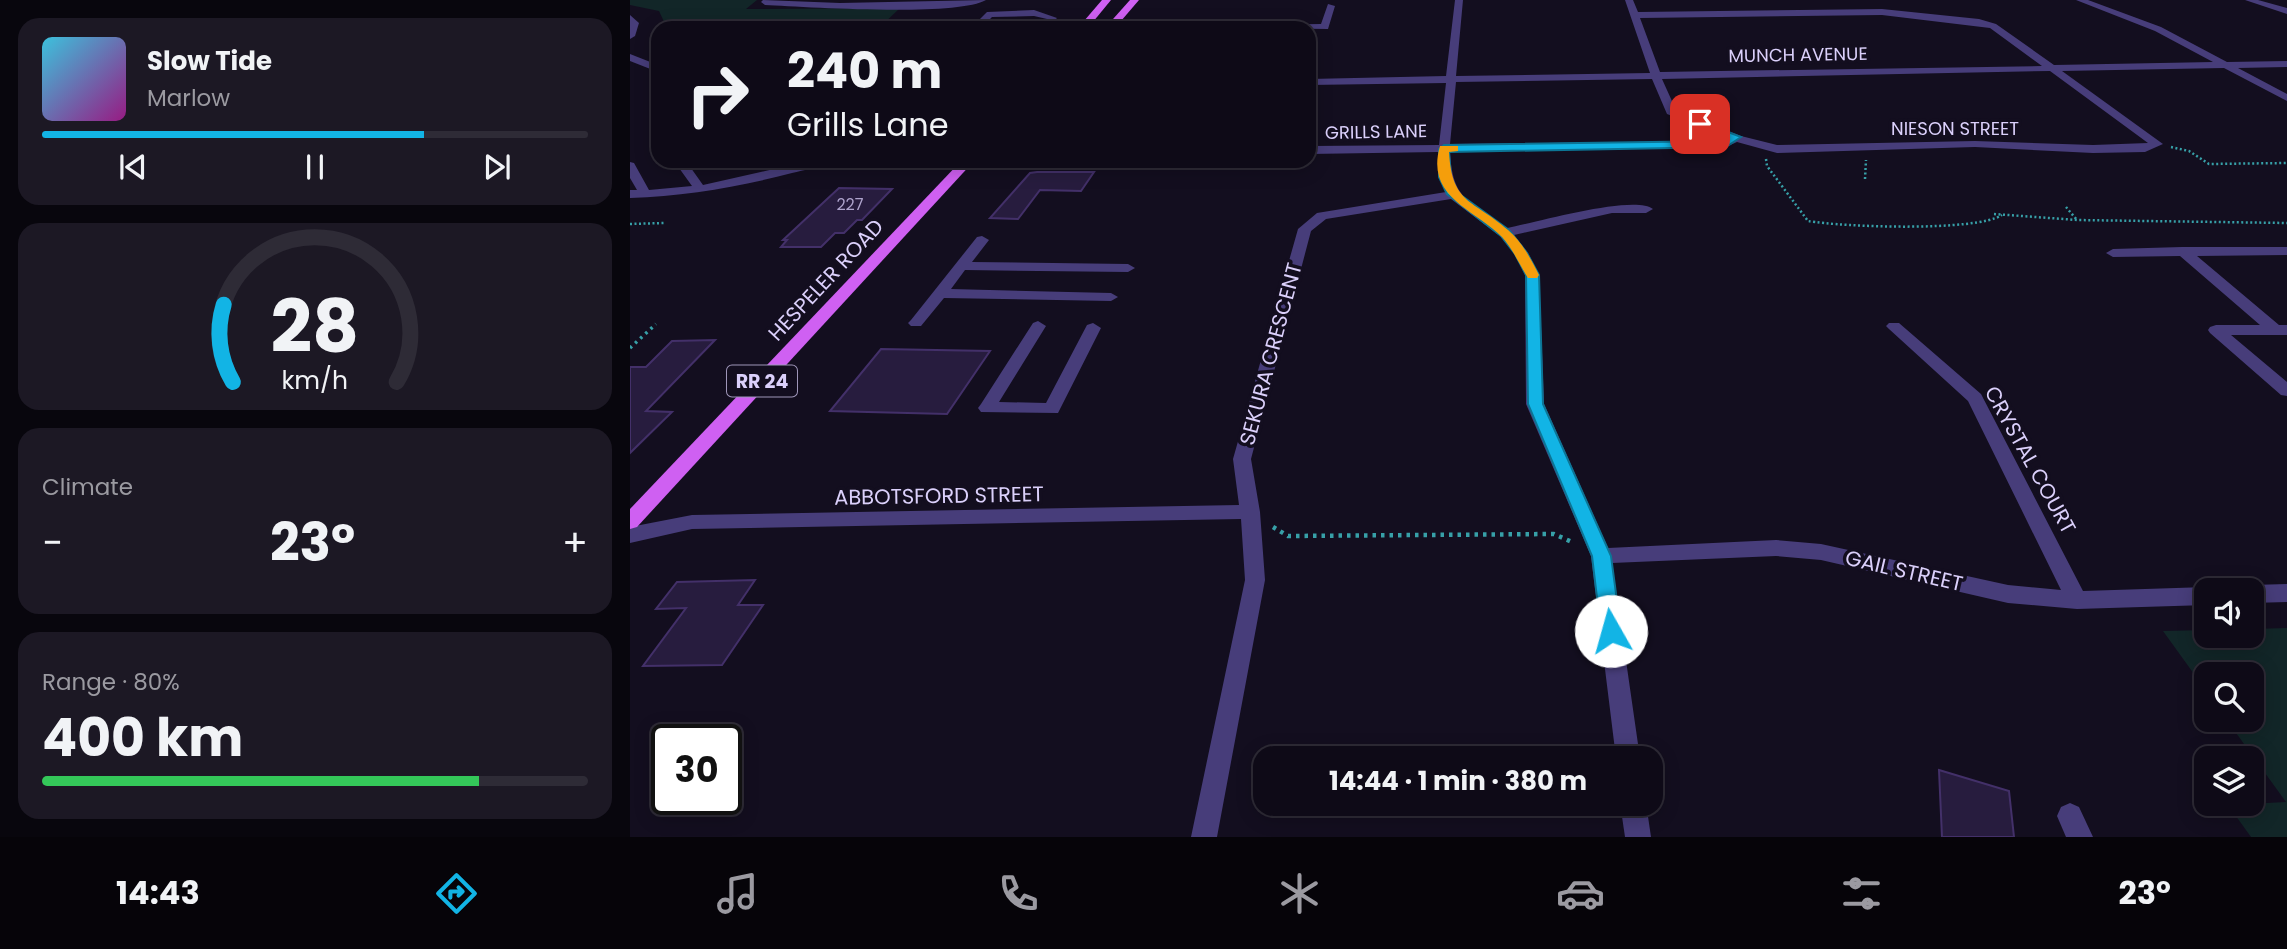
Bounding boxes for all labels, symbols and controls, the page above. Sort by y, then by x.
text: 240 m [787,37,942,105]
street label: MUNCH AVENUE [1728,41,1868,68]
text: Slow Tide [147,43,272,79]
icon: right [672,49,763,140]
text: Marlow [147,82,230,114]
pin [1670,94,1730,154]
text: Grills Lane [787,102,948,147]
icon: arrive [1681,105,1719,143]
street label: NIESON STREET [1891,116,2019,141]
street label: GRILLS LANE [1325,118,1427,145]
icon: previous [114,148,152,186]
icon: pause [296,148,334,186]
icon: next [478,148,516,186]
house number: 227 [836,193,864,216]
street label: HESPELER ROAD [761,212,890,347]
street label: SEKURA CRESCENT [1232,260,1309,448]
text: 28 [271,277,359,378]
text: km/h [282,363,348,398]
road number: RR 24 [727,366,797,396]
street label: CRYSTAL COURT [1978,381,2083,539]
text: Climate [42,471,133,503]
street label: ABBOTSFORD STREET [834,479,1044,512]
text: 23° [270,506,355,579]
text: − [42,516,63,569]
text: + [562,516,588,569]
street label: GAIL STREET [1843,543,1966,598]
map controls [2194,578,2264,816]
button: sound [2194,578,2264,648]
position arrow [1574,594,1648,668]
button: search [2194,662,2264,732]
text: Range · 80% [42,666,180,698]
text: 400 km [42,701,243,774]
speed limit sign: 30 [651,724,742,815]
button: layers [2194,746,2264,816]
text: 14:44 · 1 min · 380 m [1329,763,1587,799]
icon: directions [432,869,481,918]
icon: music [713,869,762,918]
icon: phone [994,869,1043,918]
icon: climate [1275,869,1324,918]
icon: car [1556,869,1605,918]
icon: filters [1837,869,1886,918]
text: 14:43 [116,870,200,915]
text: 23° [2118,870,2171,915]

